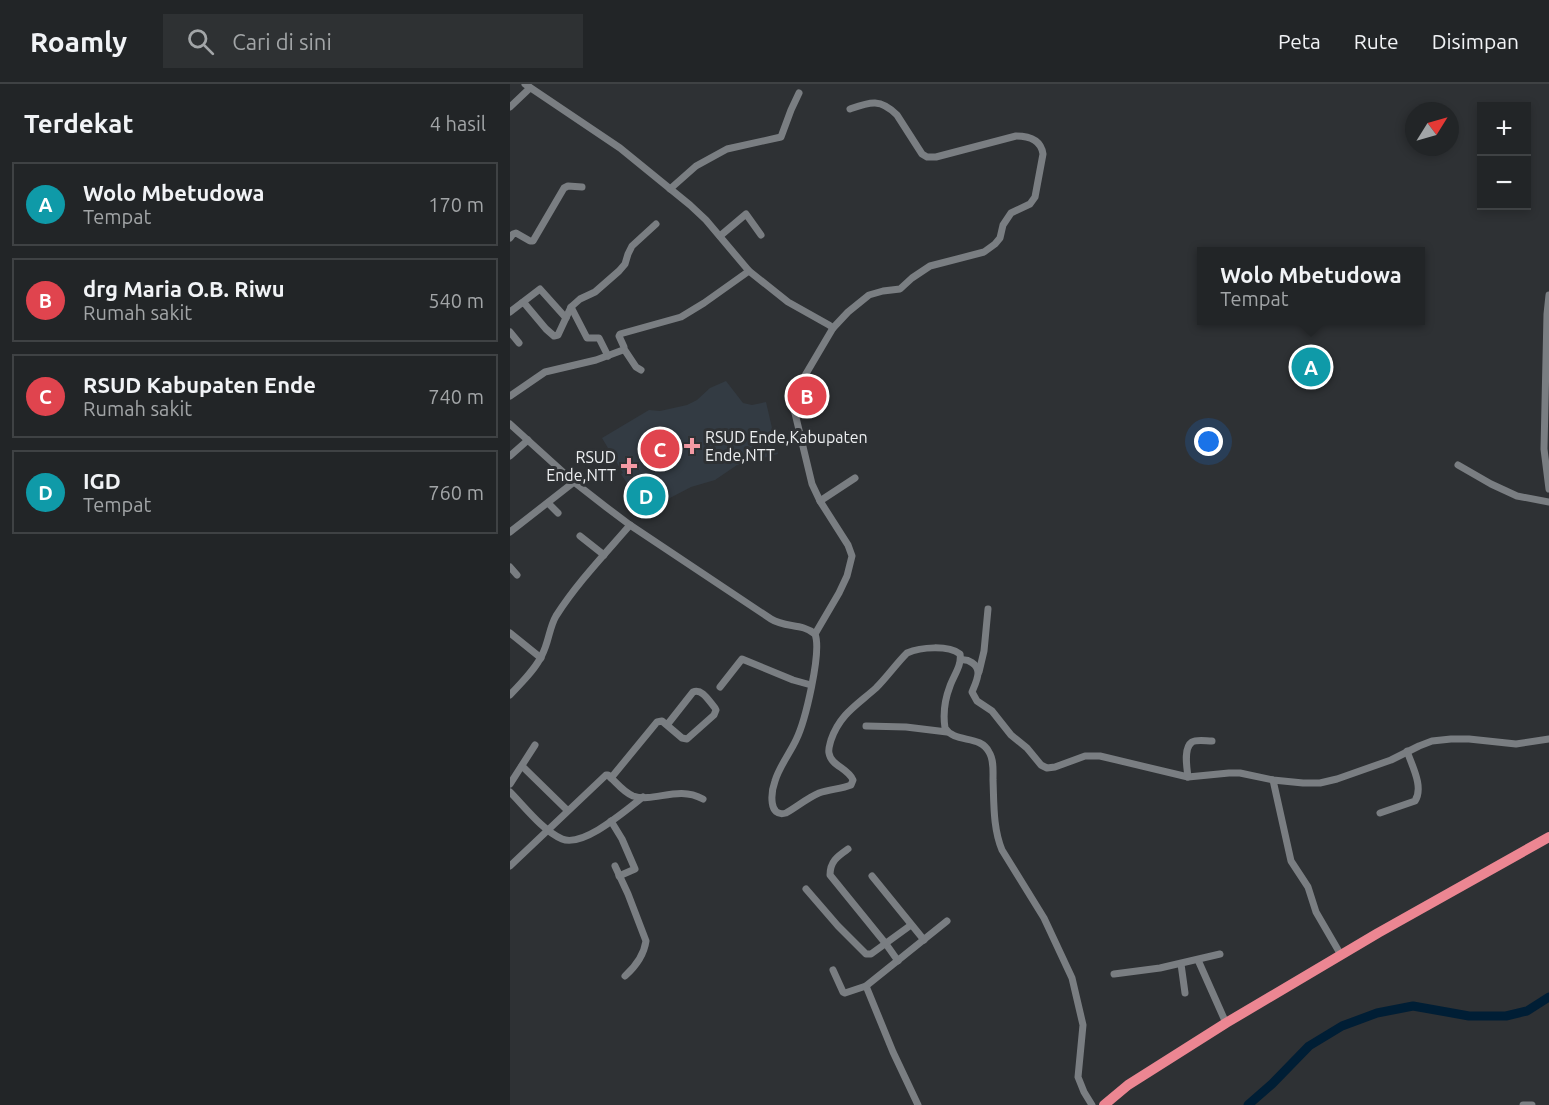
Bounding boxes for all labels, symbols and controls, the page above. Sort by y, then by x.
search box [163,14,583,68]
icon: search [184,25,217,58]
text: Roamly [30,26,127,57]
text: Cari di sini [232,29,332,54]
text: Peta [1278,29,1321,53]
text: Rute [1354,29,1399,53]
text: Disimpan [1432,29,1519,53]
north arrow [1405,102,1459,156]
map controls [1477,102,1531,210]
button: + [1477,102,1531,156]
text: Terdekat [24,109,134,138]
text: 4 hasil [430,112,486,135]
button: − [1477,156,1531,210]
text: Wolo Mbetudowa [83,180,264,205]
text: A [38,193,53,216]
text: 170 m [428,193,484,216]
text: Tempat [83,205,151,228]
popup [1197,247,1425,325]
text: Wolo Mbetudowa [1220,262,1402,287]
text: drg Maria O.B. Riwu [83,276,285,301]
text: Tempat [1220,287,1289,310]
text: B [39,289,52,312]
text: 540 m [428,289,484,312]
text: Rumah sakit [83,301,192,324]
pin: A [1292,344,1330,390]
text: RSUD Kabupaten Ende [83,372,316,397]
pin: B [788,374,826,418]
text: C [39,385,52,408]
text: 740 m [428,385,484,408]
text: Rumah sakit [83,397,192,420]
pin: C [640,426,680,472]
your location [1194,427,1223,456]
place label: RSUD Ende,Kabupaten Ende,NTT [705,428,868,464]
marker: RSUD Ende,Kabupaten Ende,NTT [683,437,701,455]
place label: RSUD Ende,NTT [546,448,616,484]
marker: RSUD Ende,NTT [620,457,638,475]
text: IGD [83,468,121,493]
pin: D [626,474,666,518]
text: D [38,481,53,504]
text: 760 m [428,481,484,504]
text: Tempat [83,493,151,516]

